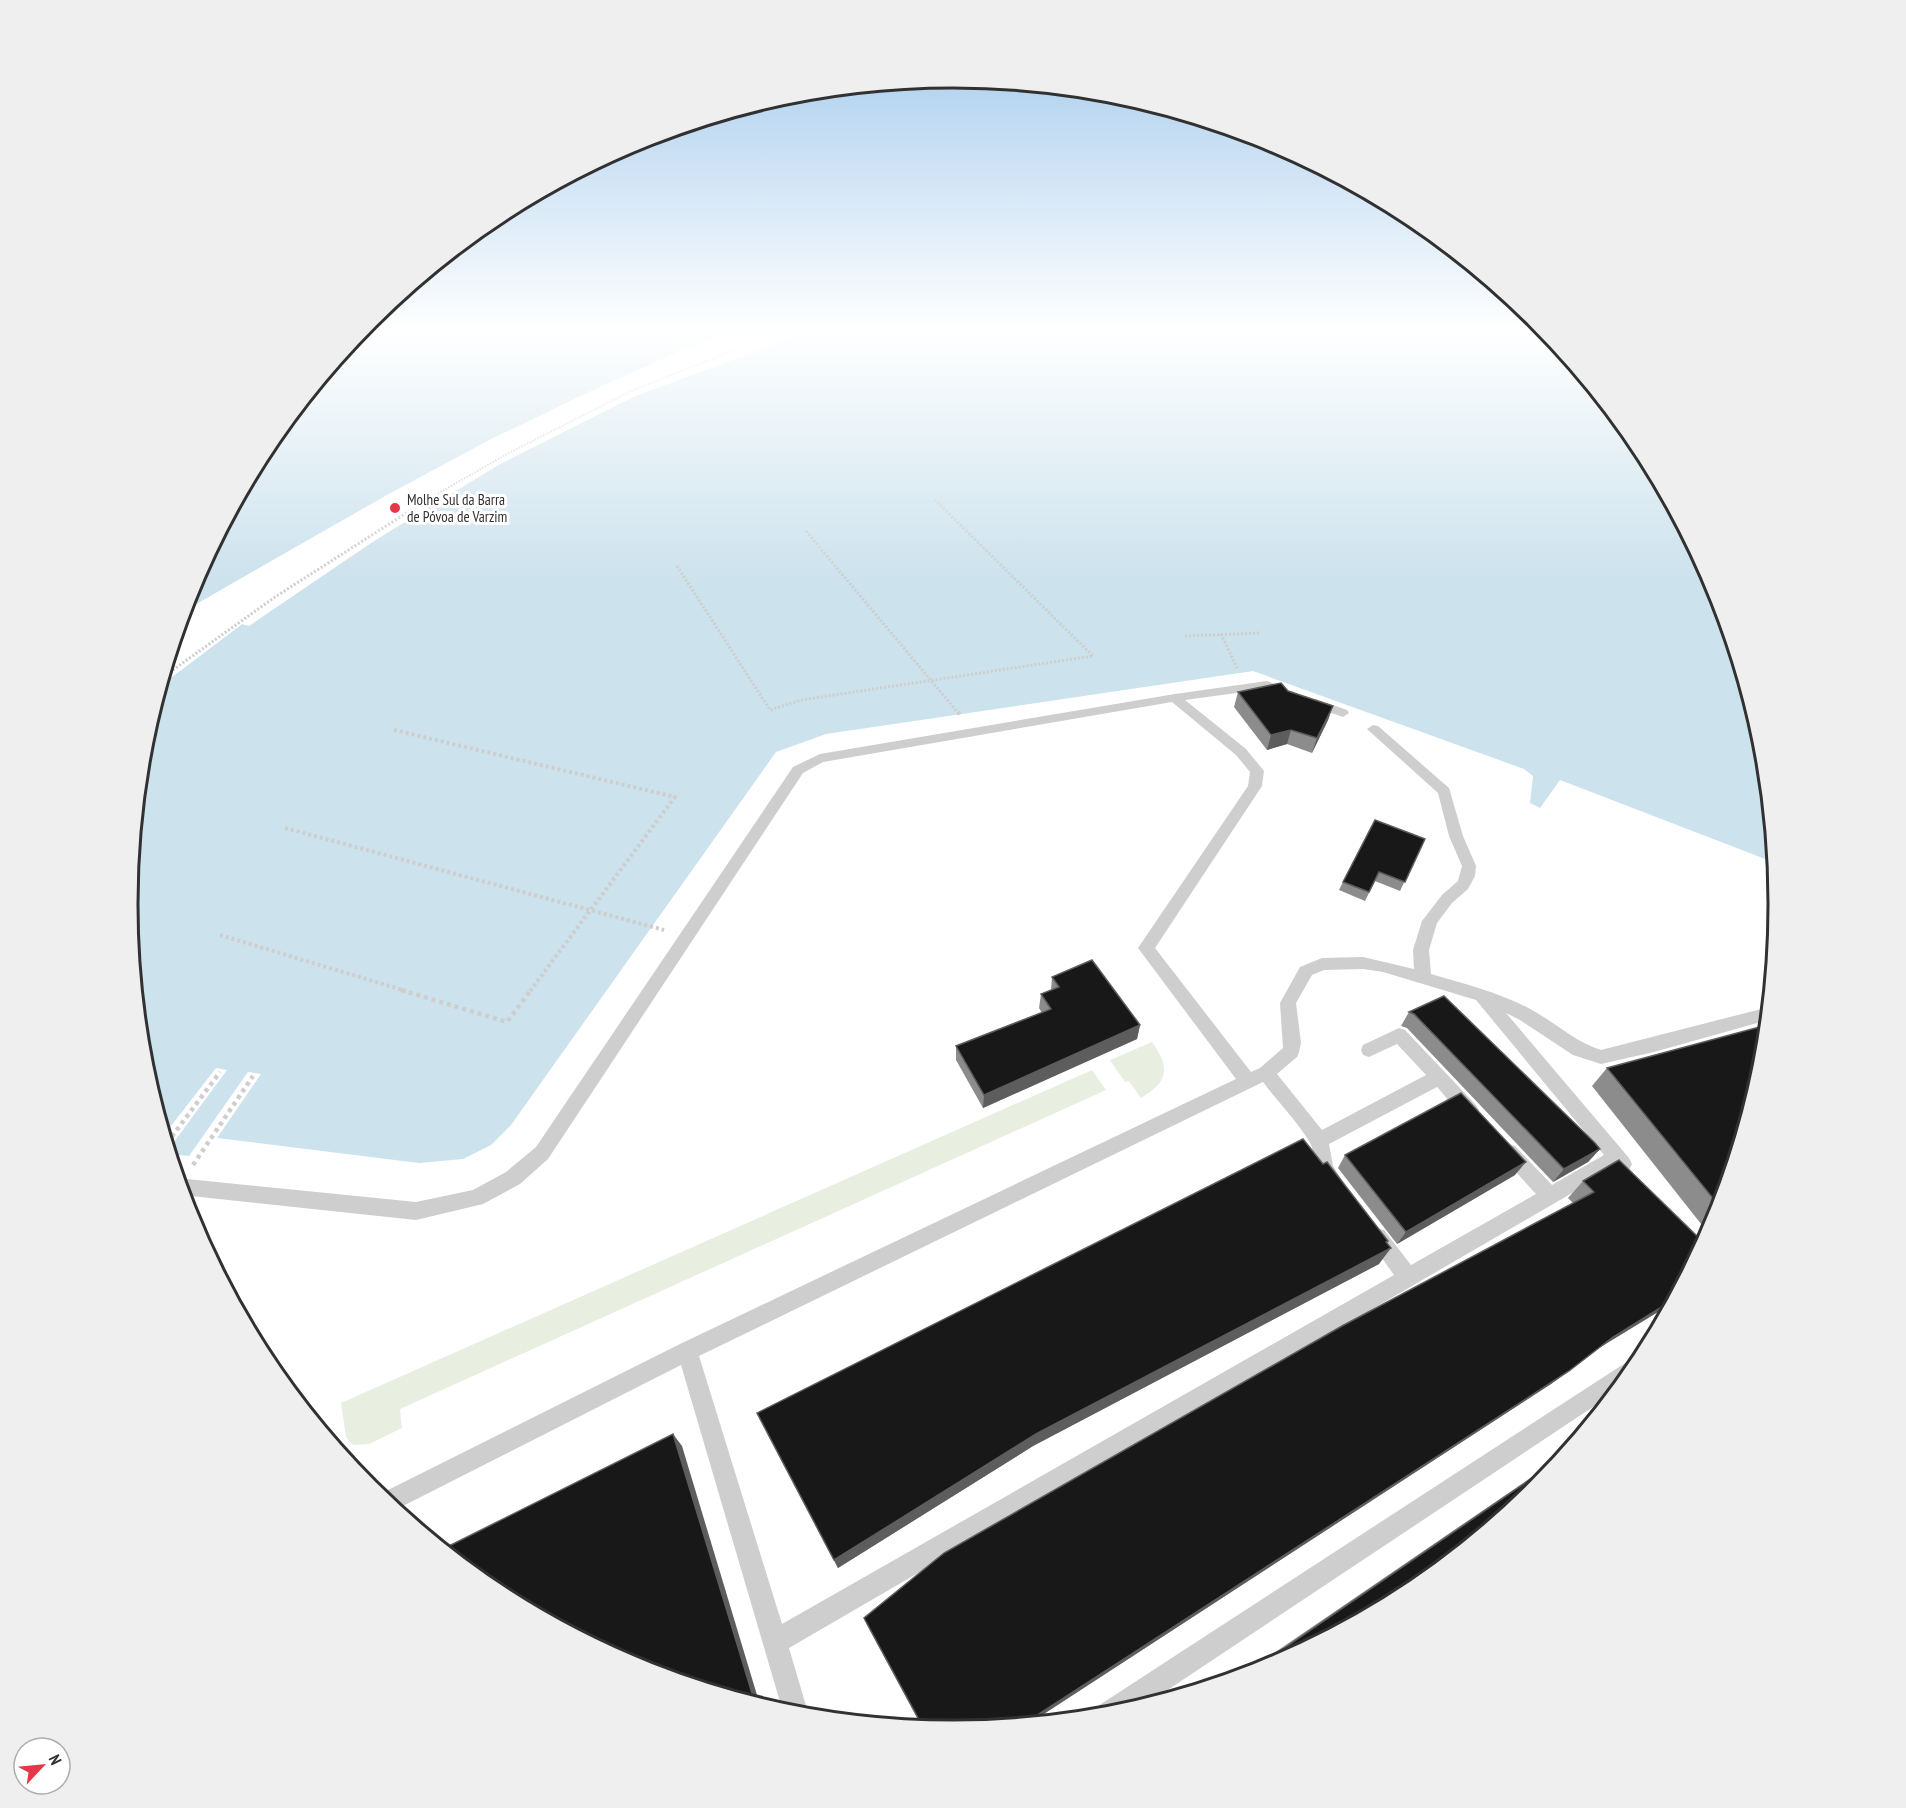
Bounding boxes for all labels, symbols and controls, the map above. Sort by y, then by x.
place label: Molhe Sul da Barra de Póvoa de Varzim [407,490,507,526]
marker: Molhe Sul da Barra de Póvoa de Varzim [388,501,402,515]
north arrow [12,1736,72,1796]
text: N [45,1751,66,1768]

